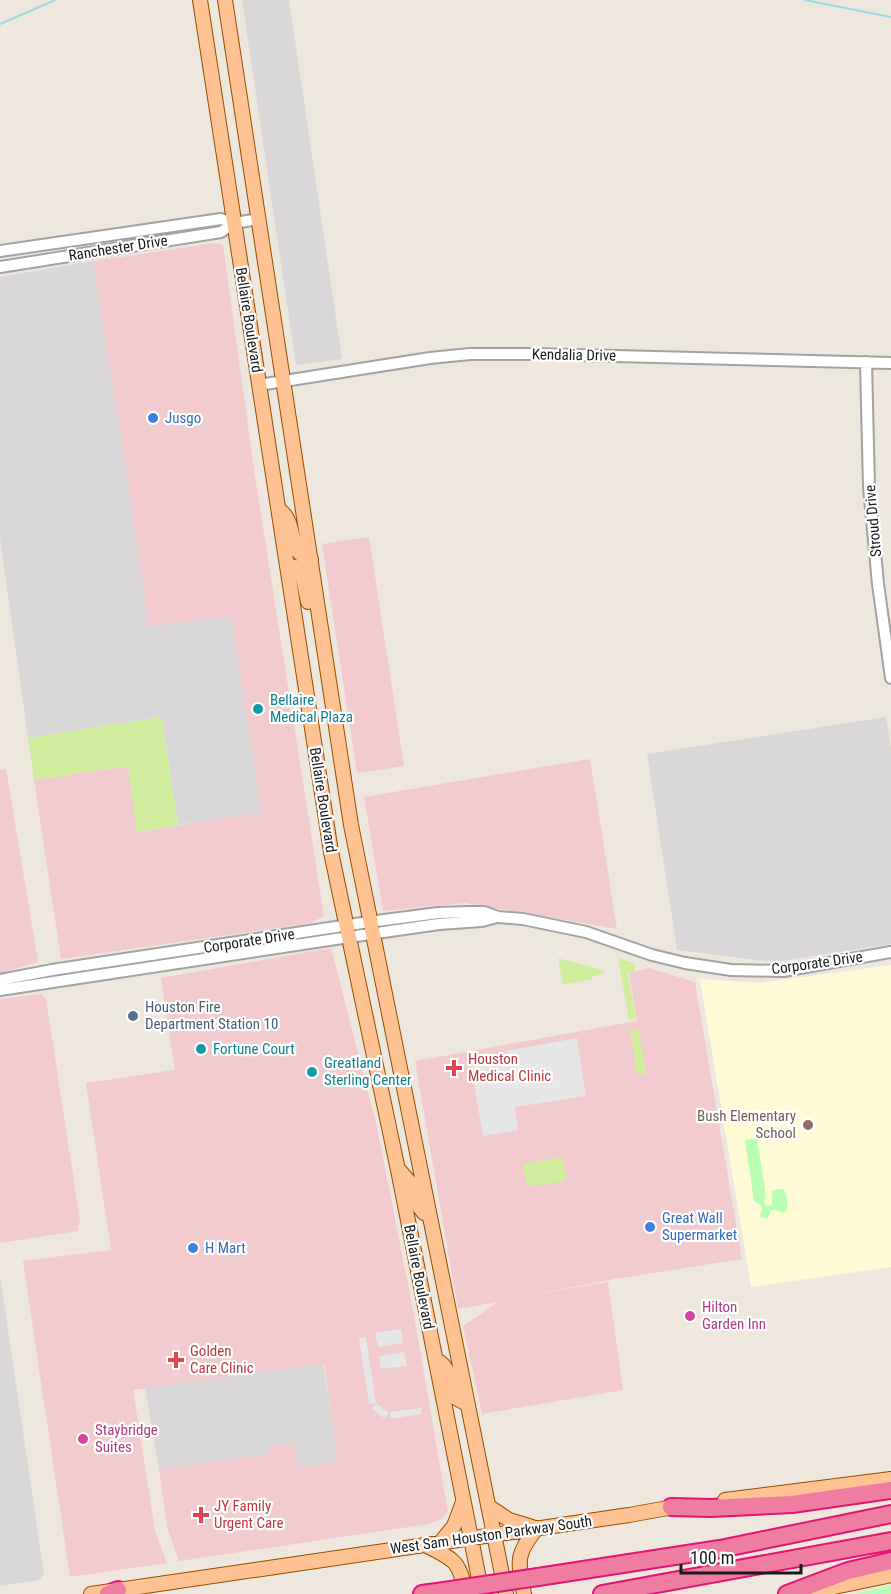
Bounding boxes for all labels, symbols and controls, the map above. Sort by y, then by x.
street label: Ranchester Drive [67,231,169,265]
street label: Bellaire Boulevard [232,266,266,374]
street label: Kendalia Drive [532,345,616,365]
place label: Jusgo [165,409,201,427]
marker: Jusgo [146,411,160,425]
street label: Stroud Drive [861,484,885,558]
place label: Bellaire Medical Plaza [270,691,353,726]
marker: Bellaire Medical Plaza [251,702,265,716]
street label: Bellaire Boulevard [306,746,340,854]
street label: Corporate Drive [202,925,296,957]
street label: Corporate Drive [770,948,864,978]
place label: Houston Fire Department Station 10 [145,998,278,1033]
marker: Houston Fire Department Station 10 [126,1009,140,1023]
place label: Fortune Court [213,1040,295,1058]
marker: Fortune Court [194,1042,208,1056]
place label: Houston Medical Clinic [468,1050,551,1085]
place label: Greatland Sterling Center [324,1054,412,1089]
marker: Houston Medical Clinic [445,1059,463,1077]
marker: Greatland Sterling Center [305,1065,319,1079]
place label: Bush Elementary School [697,1107,796,1142]
marker: Bush Elementary School [801,1118,815,1132]
place label: Great Wall Supermarket [662,1209,737,1244]
marker: Great Wall Supermarket [643,1220,657,1234]
street label: Bellaire Boulevard [400,1223,438,1331]
place label: H Mart [205,1239,246,1257]
marker: H Mart [186,1241,200,1255]
place label: Hilton Garden Inn [702,1298,766,1333]
marker: Hilton Garden Inn [683,1309,697,1323]
place label: Golden Care Clinic [190,1342,254,1377]
marker: Golden Care Clinic [167,1351,185,1369]
place label: Staybridge Suites [95,1421,158,1456]
marker: Staybridge Suites [76,1432,90,1446]
place label: JY Family Urgent Care [214,1497,284,1532]
marker: JY Family Urgent Care [192,1506,210,1524]
street label: West Sam Houston Parkway South [389,1512,593,1558]
scale bar [681,1537,801,1575]
text: 100 m [690,1547,734,1568]

